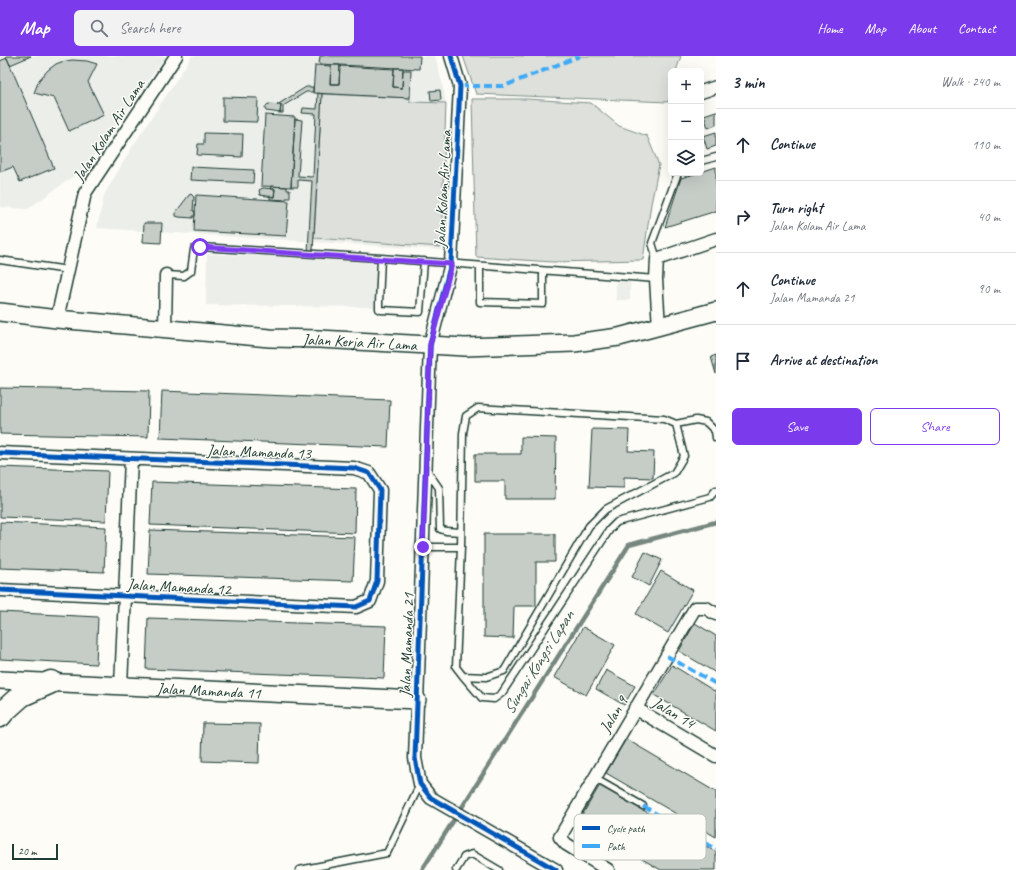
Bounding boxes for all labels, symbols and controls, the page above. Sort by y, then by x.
search box [74,10,354,46]
text: Map [20,16,50,40]
icon: search [88,17,110,39]
text: Search here [120,19,181,38]
text: Home [817,20,843,37]
text: Map [865,20,886,37]
text: About [908,20,936,37]
text: Contact [958,20,996,37]
map controls [668,68,704,176]
button: + [668,68,704,104]
text: 3 min [732,72,765,93]
text: Walk · 240 m [941,74,1000,90]
street label: Jalan Kolam Air Lama [68,75,150,186]
button: − [668,104,704,140]
street label: Jalan Kolam Air Lama [430,129,456,249]
icon: ahead [732,134,754,156]
text: Continue [770,135,815,154]
text: 110 m [972,137,1000,153]
button: layers [668,140,704,176]
text: Turn right [770,199,823,218]
icon: right [732,206,754,228]
text: 40 m [978,209,1000,225]
text: Jalan Kolam Air Lama [770,218,865,234]
route start [191,238,209,256]
text: Continue [770,271,815,290]
icon: ahead [732,278,754,300]
text: 90 m [978,281,1000,297]
text: Jalan Mamanda 21 [770,290,855,306]
street label: Jalan Kerja Air Lama [301,330,418,355]
icon: arrive [732,350,754,372]
text: Arrive at destination [770,351,877,370]
button: Save [732,408,862,445]
button: Share [870,408,1000,445]
street label: Jalan Mamanda 13 [206,440,313,464]
route end [414,538,432,556]
street label: Jalan Mamanda 12 [125,574,233,600]
street label: Jalan Mamanda 21 [395,592,419,698]
water label: Sungai Kongsi Lapan [498,605,579,718]
street label: Jalan Mamanda 11 [155,678,262,704]
street label: Jalan 9 [595,691,633,737]
street label: Jalan 14 [648,692,700,734]
legend [574,814,706,860]
text: Cycle path [607,821,646,835]
text: Path [607,839,626,853]
scale bar [12,842,58,861]
text: 20 m [18,844,37,858]

